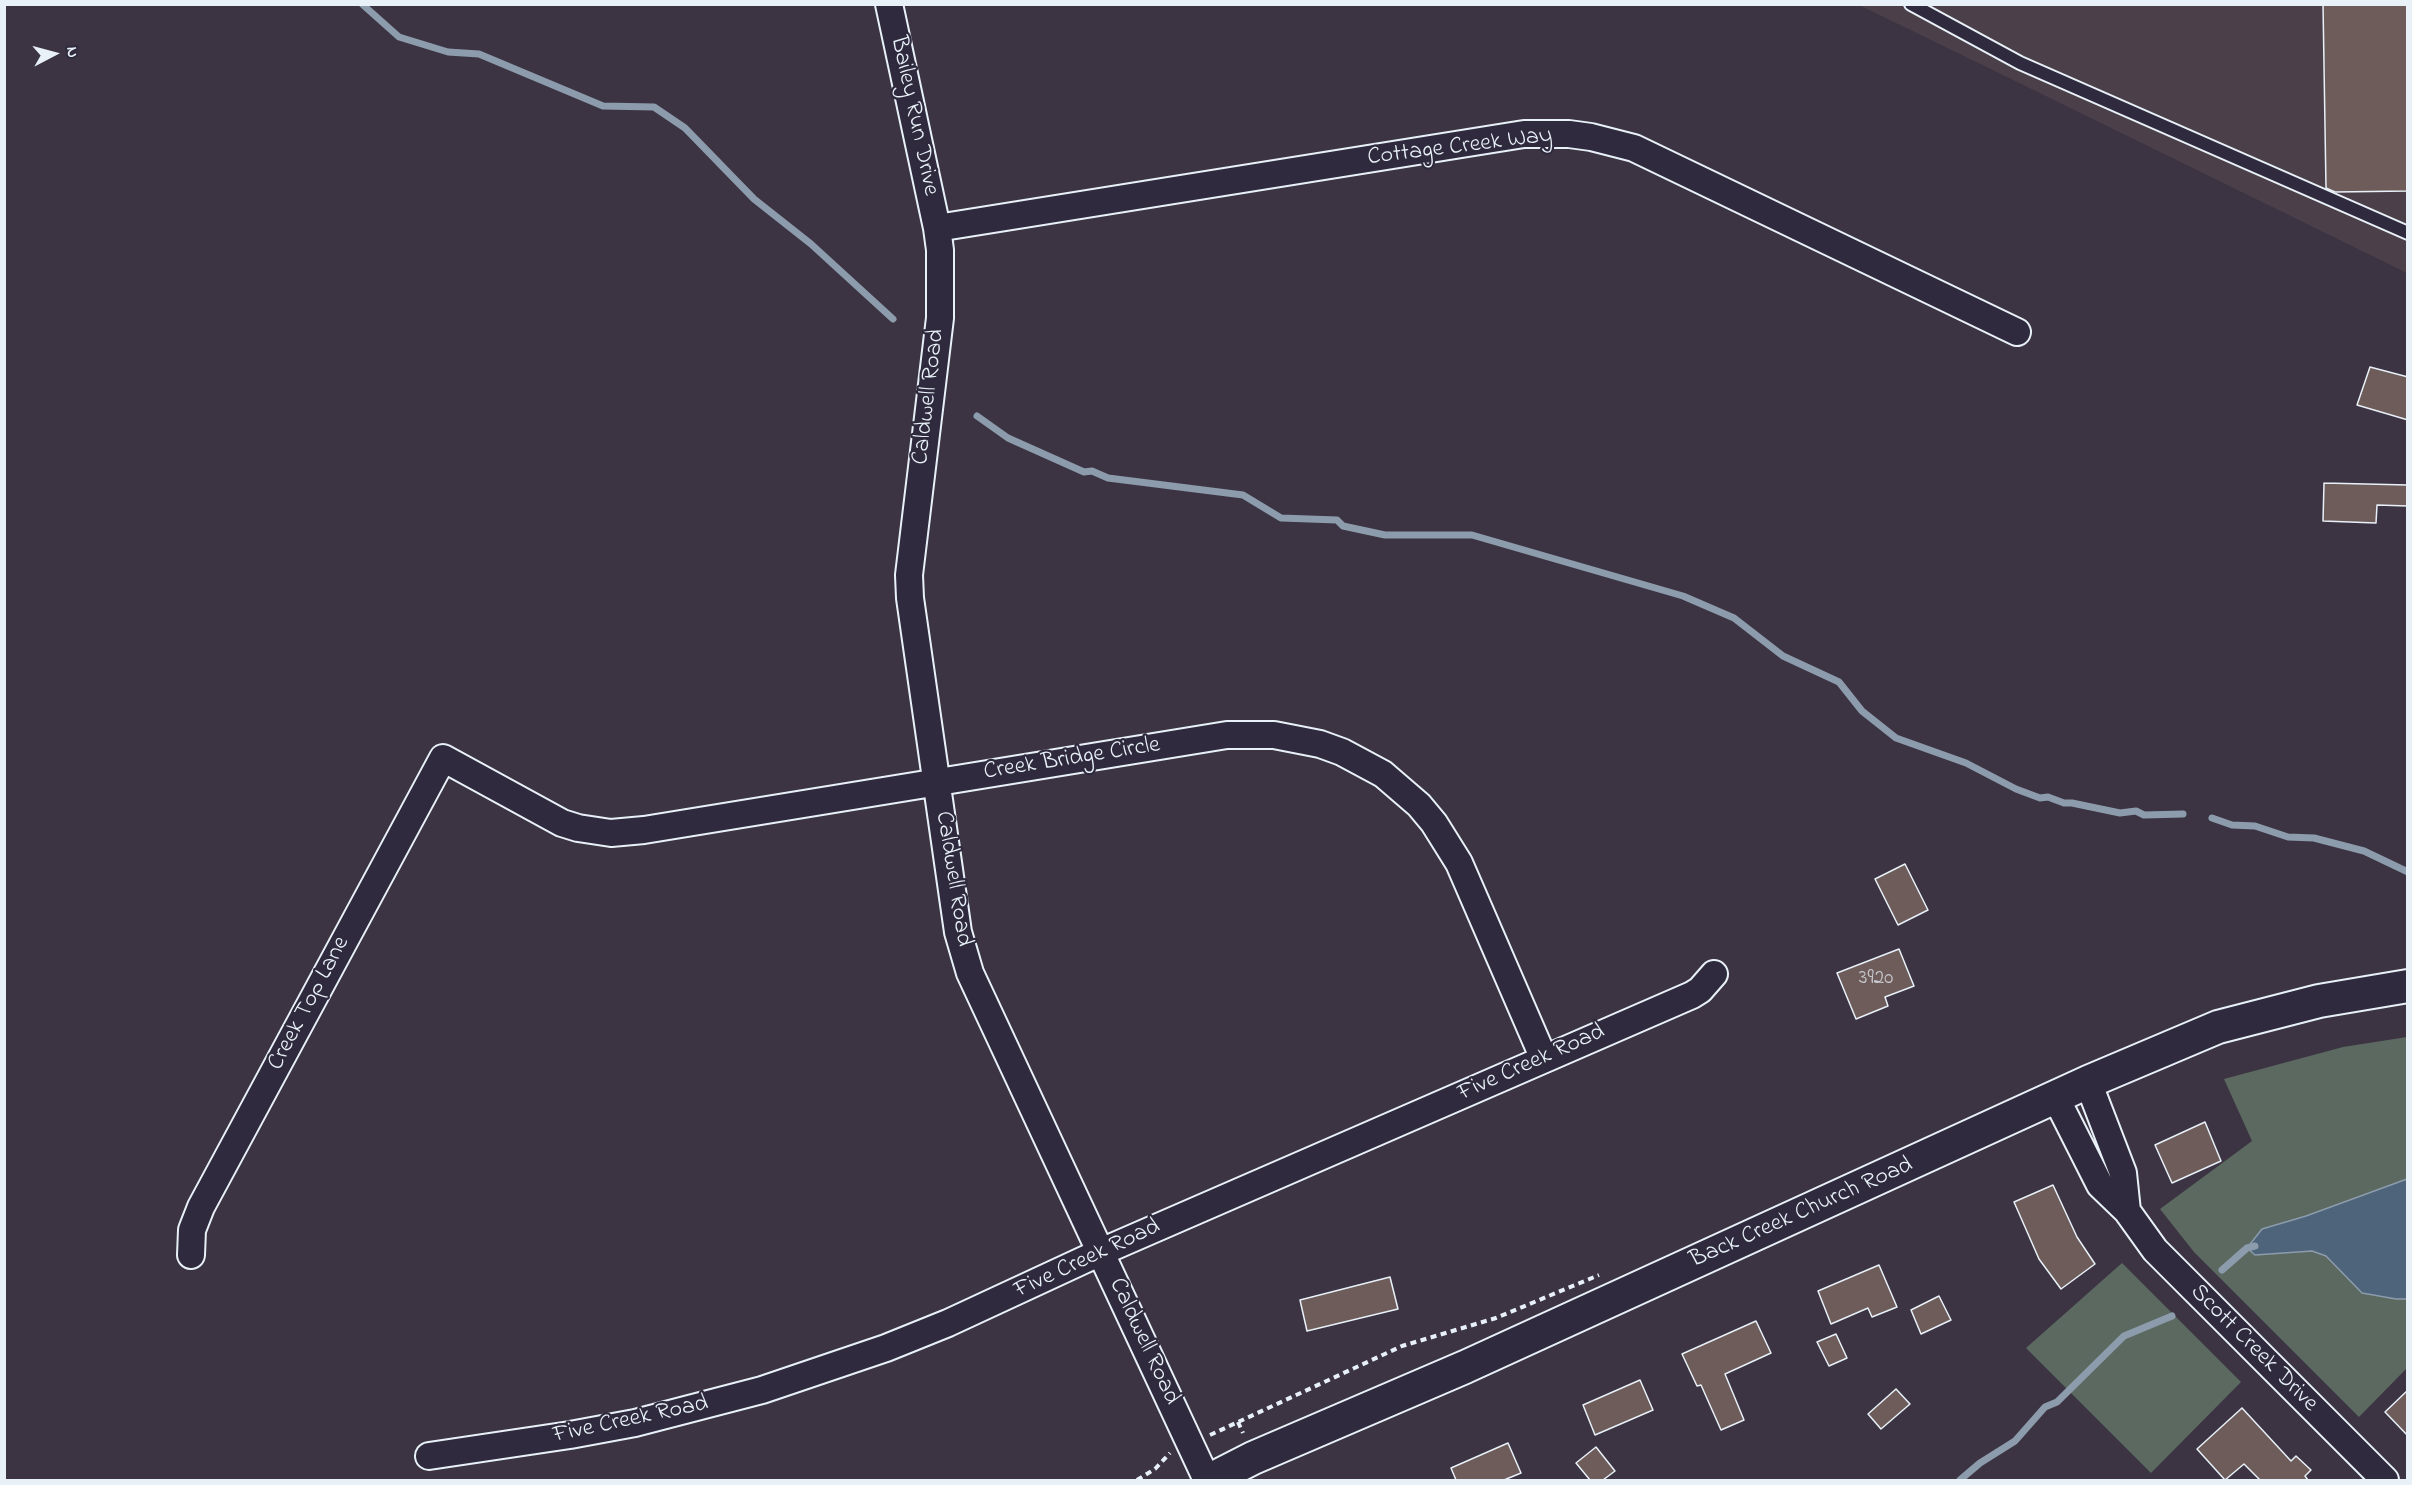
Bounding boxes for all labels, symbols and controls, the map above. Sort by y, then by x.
north arrow [24,24,84,84]
street label: Bailey Run Drive [882,34,944,198]
text: N [59,45,84,59]
street label: Cottage Creek Way [1366,122,1554,174]
street label: Caldwell Road [907,328,953,466]
street label: Creek Bridge Circle [982,732,1162,788]
street label: Caldwell Road [927,809,977,949]
street label: Creek Top Lane [263,932,357,1076]
house number: 3920 [1859,967,1893,993]
street label: Five Creek Road [1454,1019,1610,1109]
street label: Back Creek Church Road [1686,1152,1918,1276]
street label: Five Creek Road [1011,1214,1165,1306]
street label: Caldwell Road [1101,1274,1185,1410]
street label: Scott Creek Drive [2183,1279,2323,1419]
street label: Five Creek Road [551,1391,711,1451]

